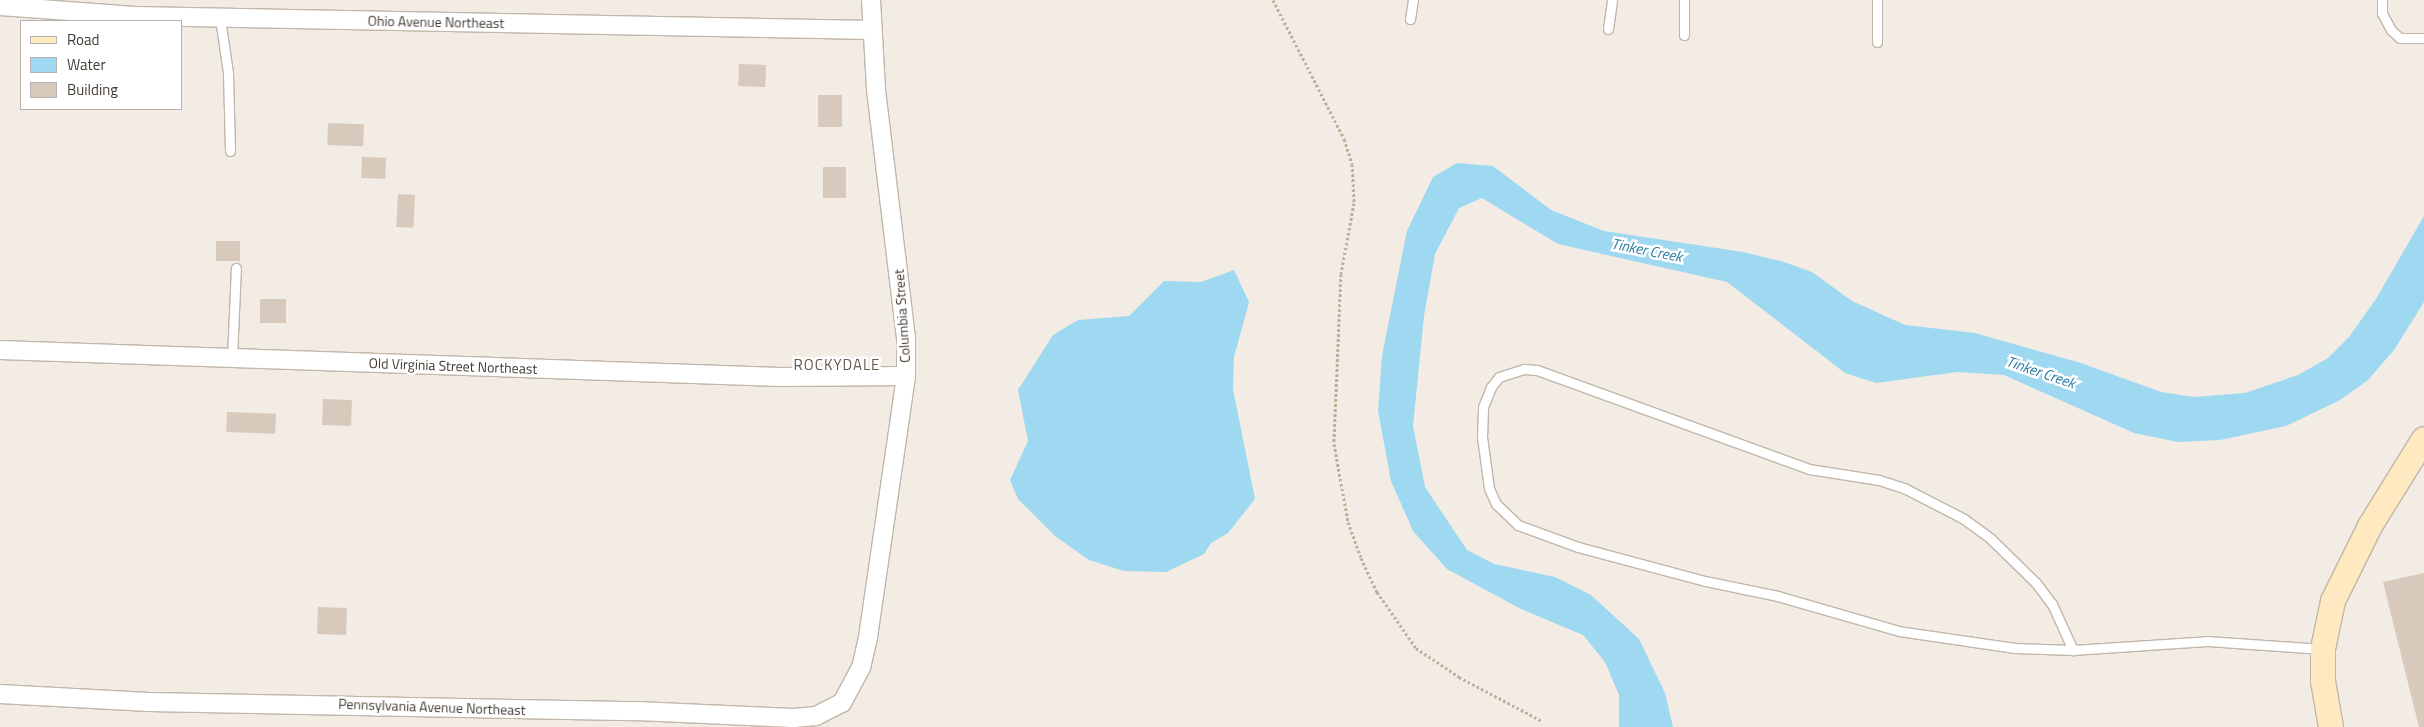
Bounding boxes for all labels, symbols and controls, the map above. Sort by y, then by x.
street label: Ohio Avenue Northeast [367,12,505,32]
legend [20,20,182,110]
text: Road [67,28,99,51]
text: Water [67,53,106,76]
text: Building [67,78,118,101]
water label: Tinker Creek [1610,234,1684,266]
street label: Columbia Street [890,269,914,363]
water label: Tinker Creek [2004,352,2078,392]
street label: Old Virginia Street Northeast [368,355,538,377]
district label: ROCKYDALE [792,356,882,374]
street label: Pennsylvania Avenue Northeast [338,695,526,719]

